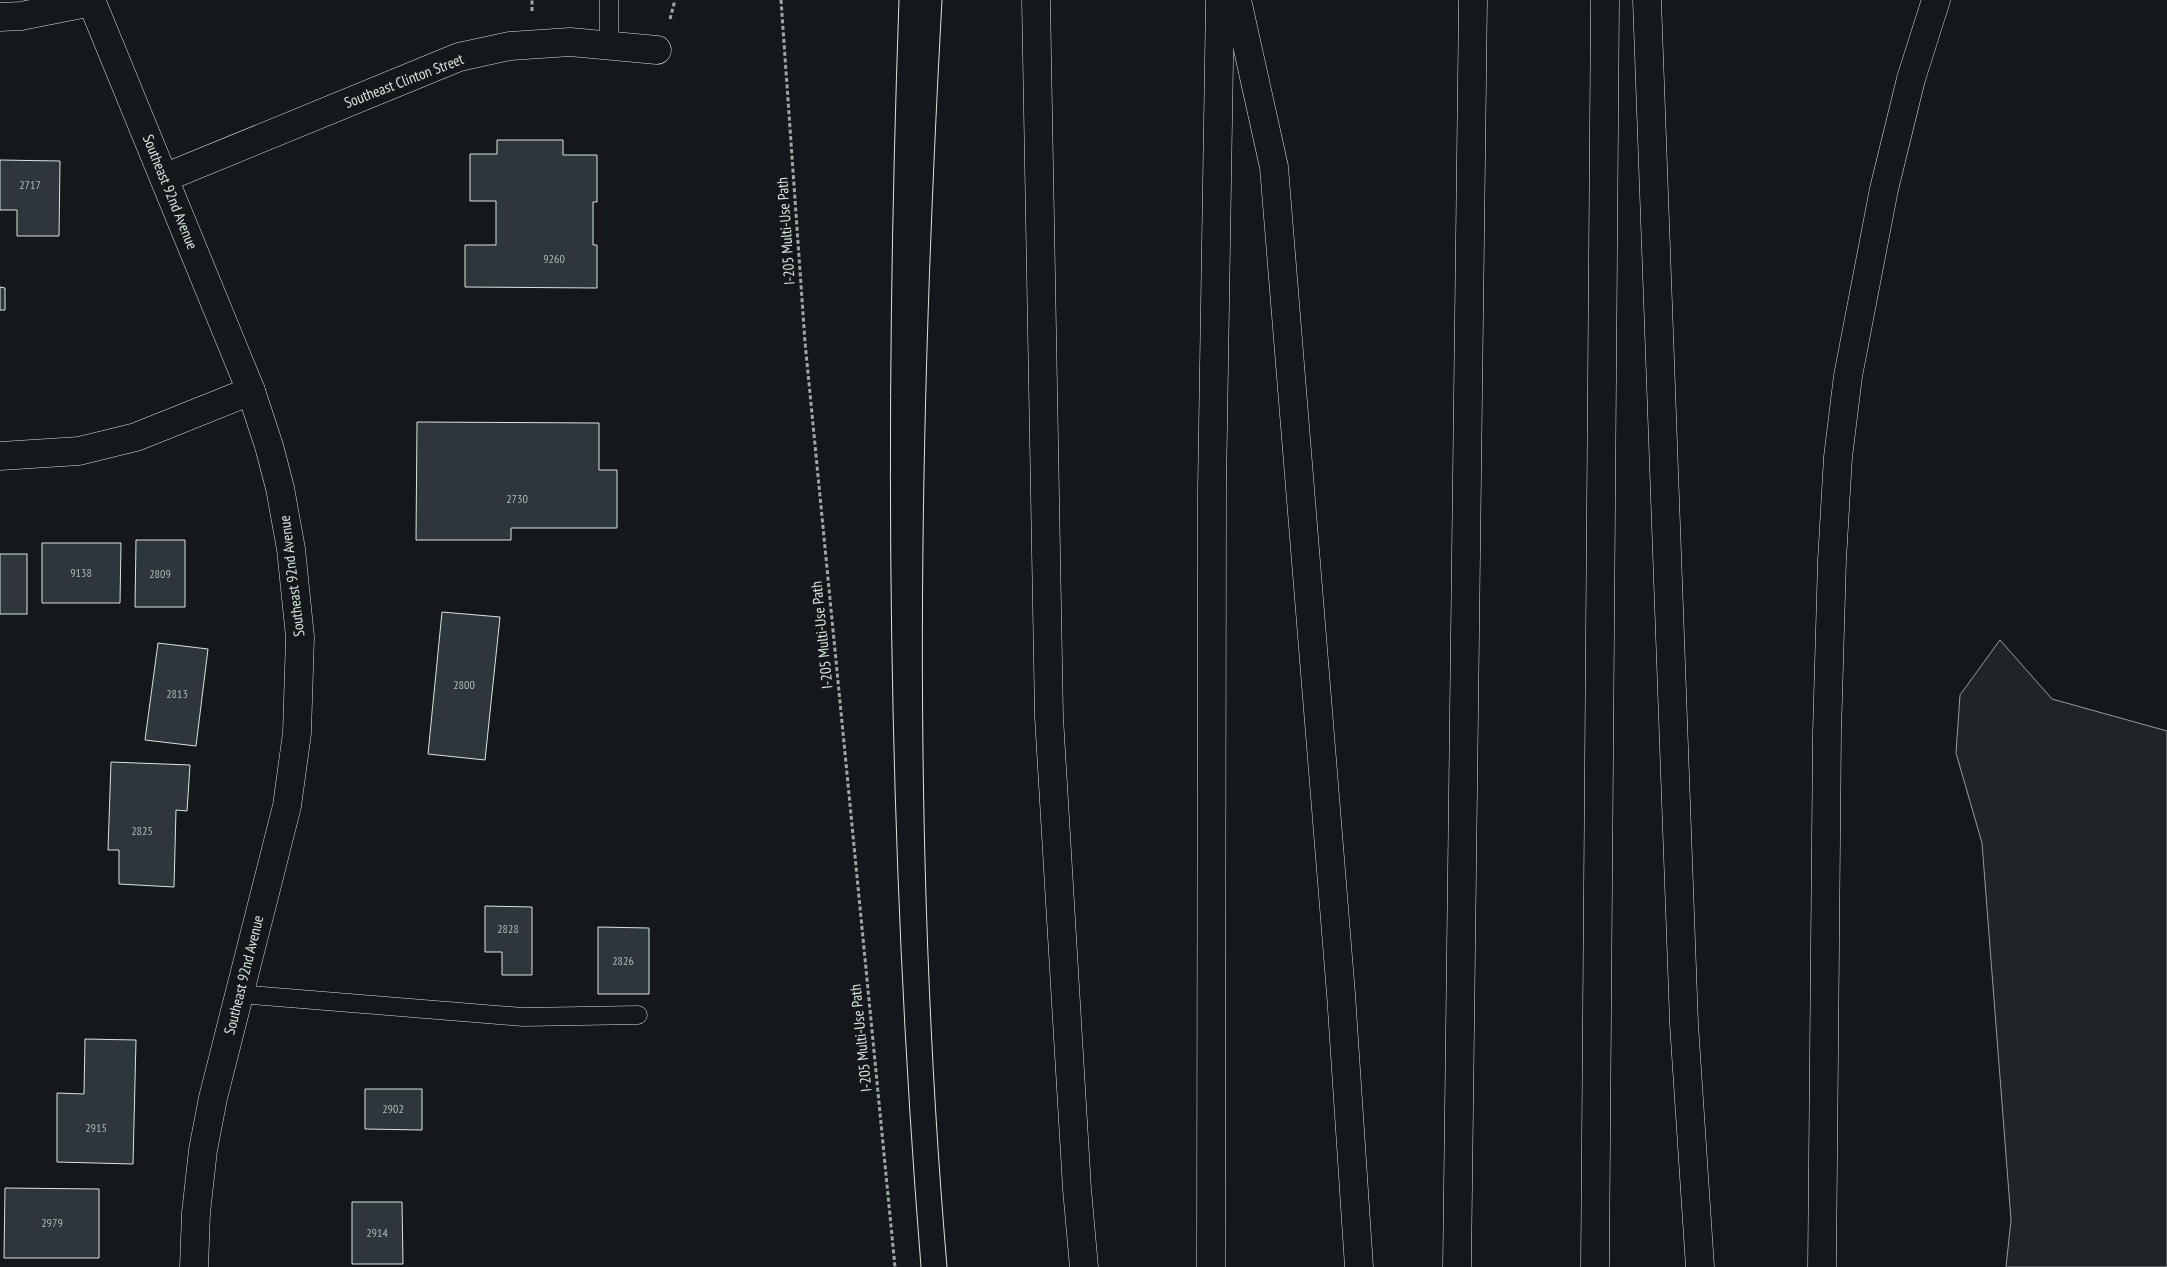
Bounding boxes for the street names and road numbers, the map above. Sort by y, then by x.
street label: Southeast Clinton Street [341,49,466,112]
street label: Southeast 92nd Avenue [139,132,202,252]
street label: I-205 Multi-Use Path [772,177,799,286]
street label: Southeast 92nd Avenue [275,514,308,638]
street label: I-205 Multi-Use Path [806,580,837,690]
street label: Southeast 92nd Avenue [220,913,267,1036]
street label: I-205 Multi-Use Path [845,983,876,1093]

